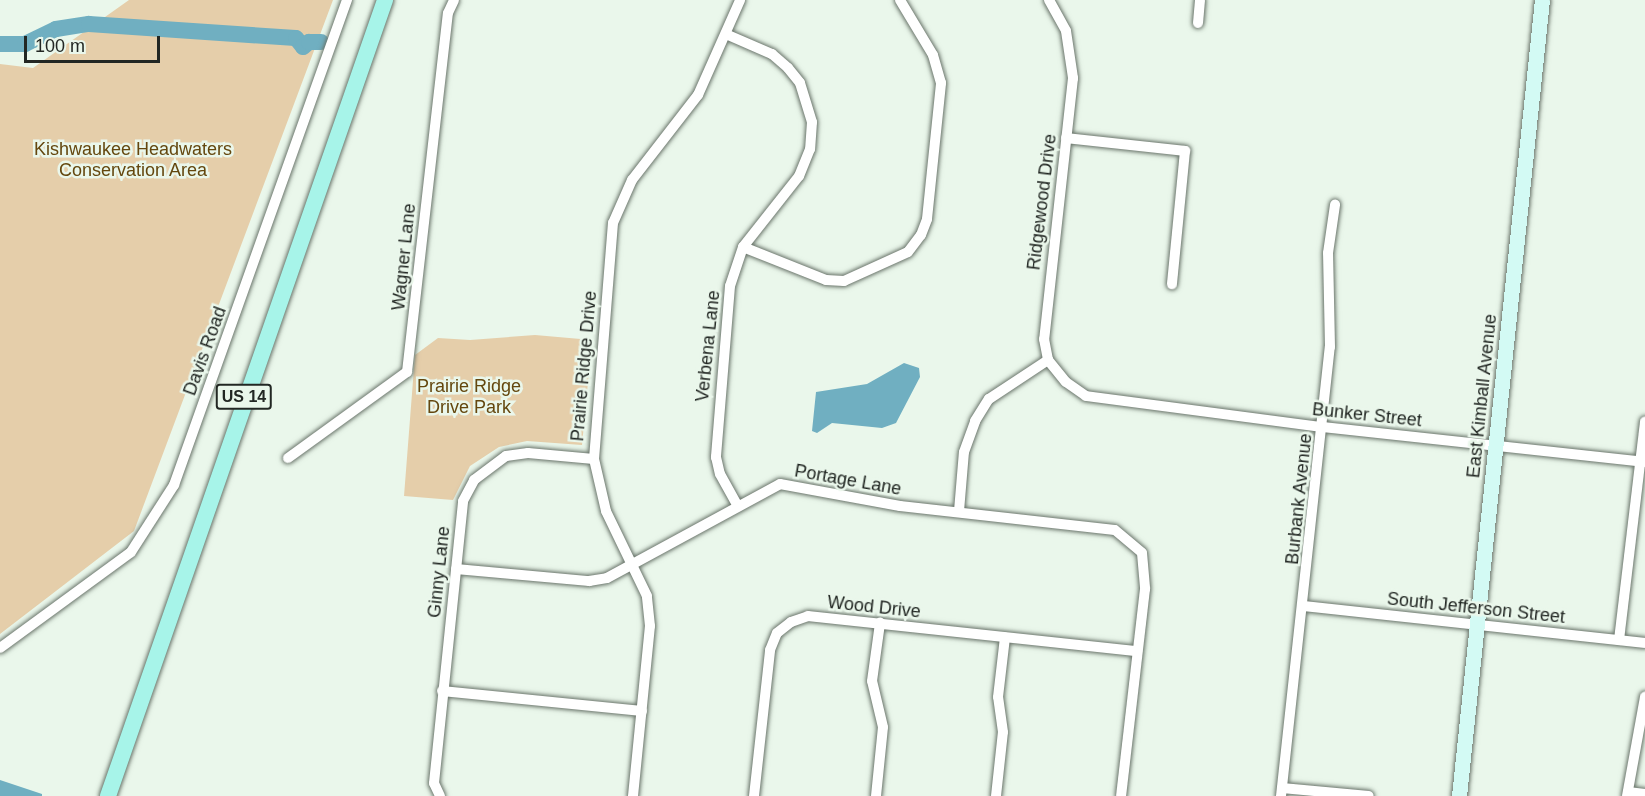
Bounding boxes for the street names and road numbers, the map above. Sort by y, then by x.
street label: Ridgewood Drive [1023,133,1061,271]
street label: Wagner Lane [388,202,420,312]
street label: Verbena Lane [691,289,725,403]
street label: Prairie Ridge Drive [567,290,601,442]
street label: Davis Road [179,304,231,398]
street label: East Kimball Avenue [1463,312,1501,480]
road number: US 14 [216,384,272,410]
street label: Bunker Street [1311,399,1423,431]
street label: Burbank Avenue [1281,432,1317,566]
street label: Portage Lane [793,460,903,500]
street label: Ginny Lane [423,525,455,619]
street label: South Jefferson Street [1386,588,1566,628]
street label: Wood Drive [826,591,922,623]

